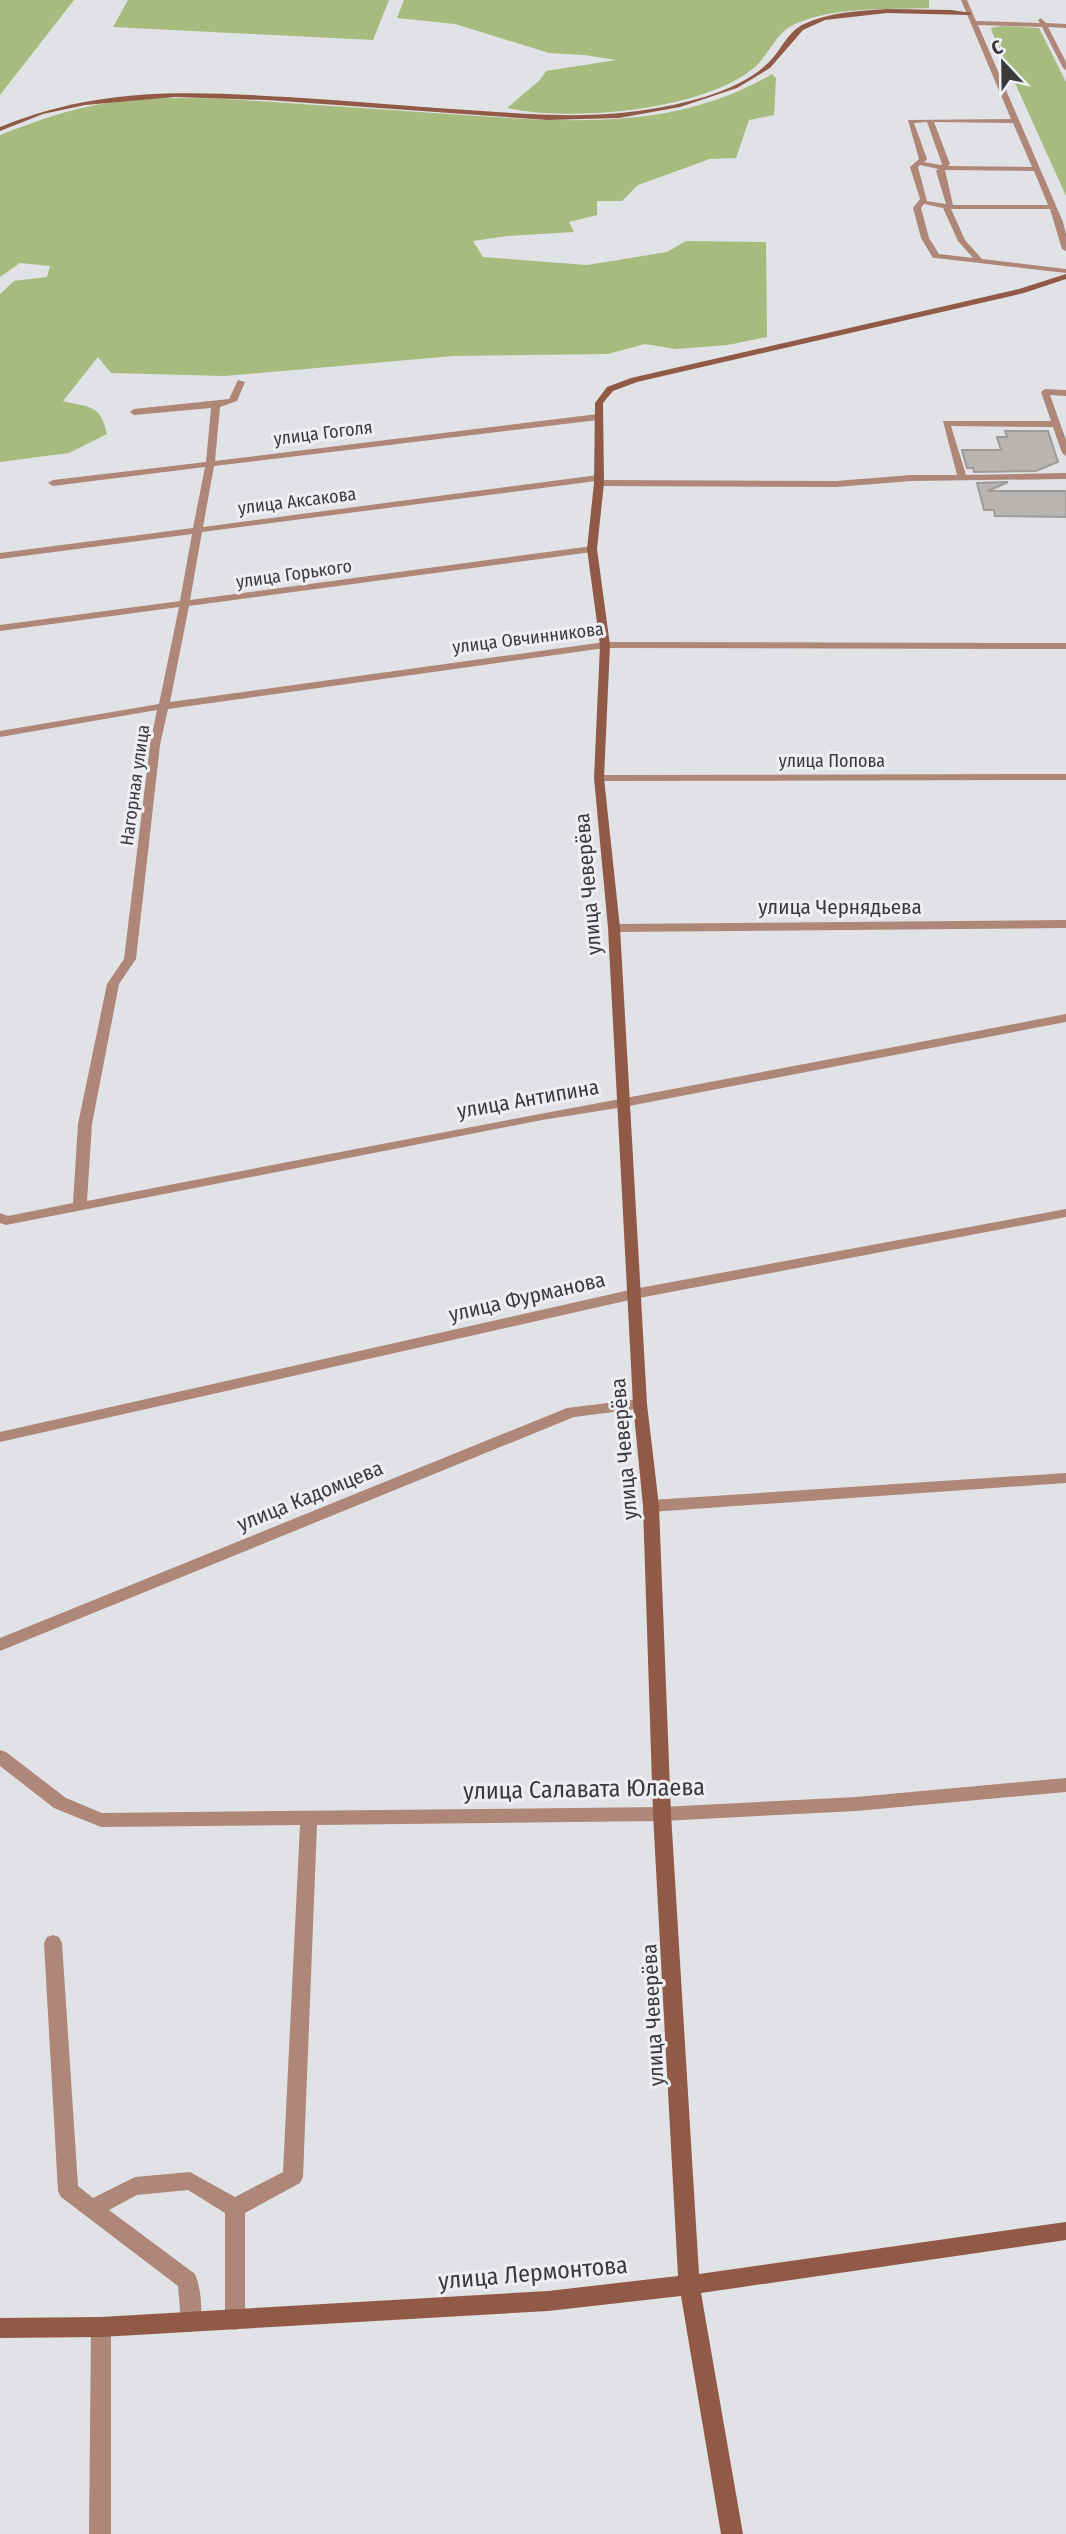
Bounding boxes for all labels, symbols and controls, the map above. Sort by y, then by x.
north arrow [968,28,1038,98]
text: С [988,35,1006,60]
street label: улица Гоголя [272,416,374,450]
street label: улица Аксакова [237,483,357,519]
street label: улица Горького [235,555,353,593]
street label: улица Овчинникова [451,618,605,658]
street label: Нагорная улица [116,723,154,847]
street label: улица Попова [779,750,885,772]
street label: улица Чеверёва [569,812,607,956]
street label: улица Чернядьева [758,894,922,920]
street label: улица Антипина [455,1074,601,1124]
street label: улица Фурманова [446,1266,608,1328]
street label: улица Чеверёва [605,1377,643,1521]
street label: улица Кадомцева [233,1455,387,1537]
street label: улица Салавата Юлаева [463,1773,705,1805]
street label: улица Чеверёва [636,1943,670,2087]
street label: улица Лермонтова [437,2251,629,2295]

